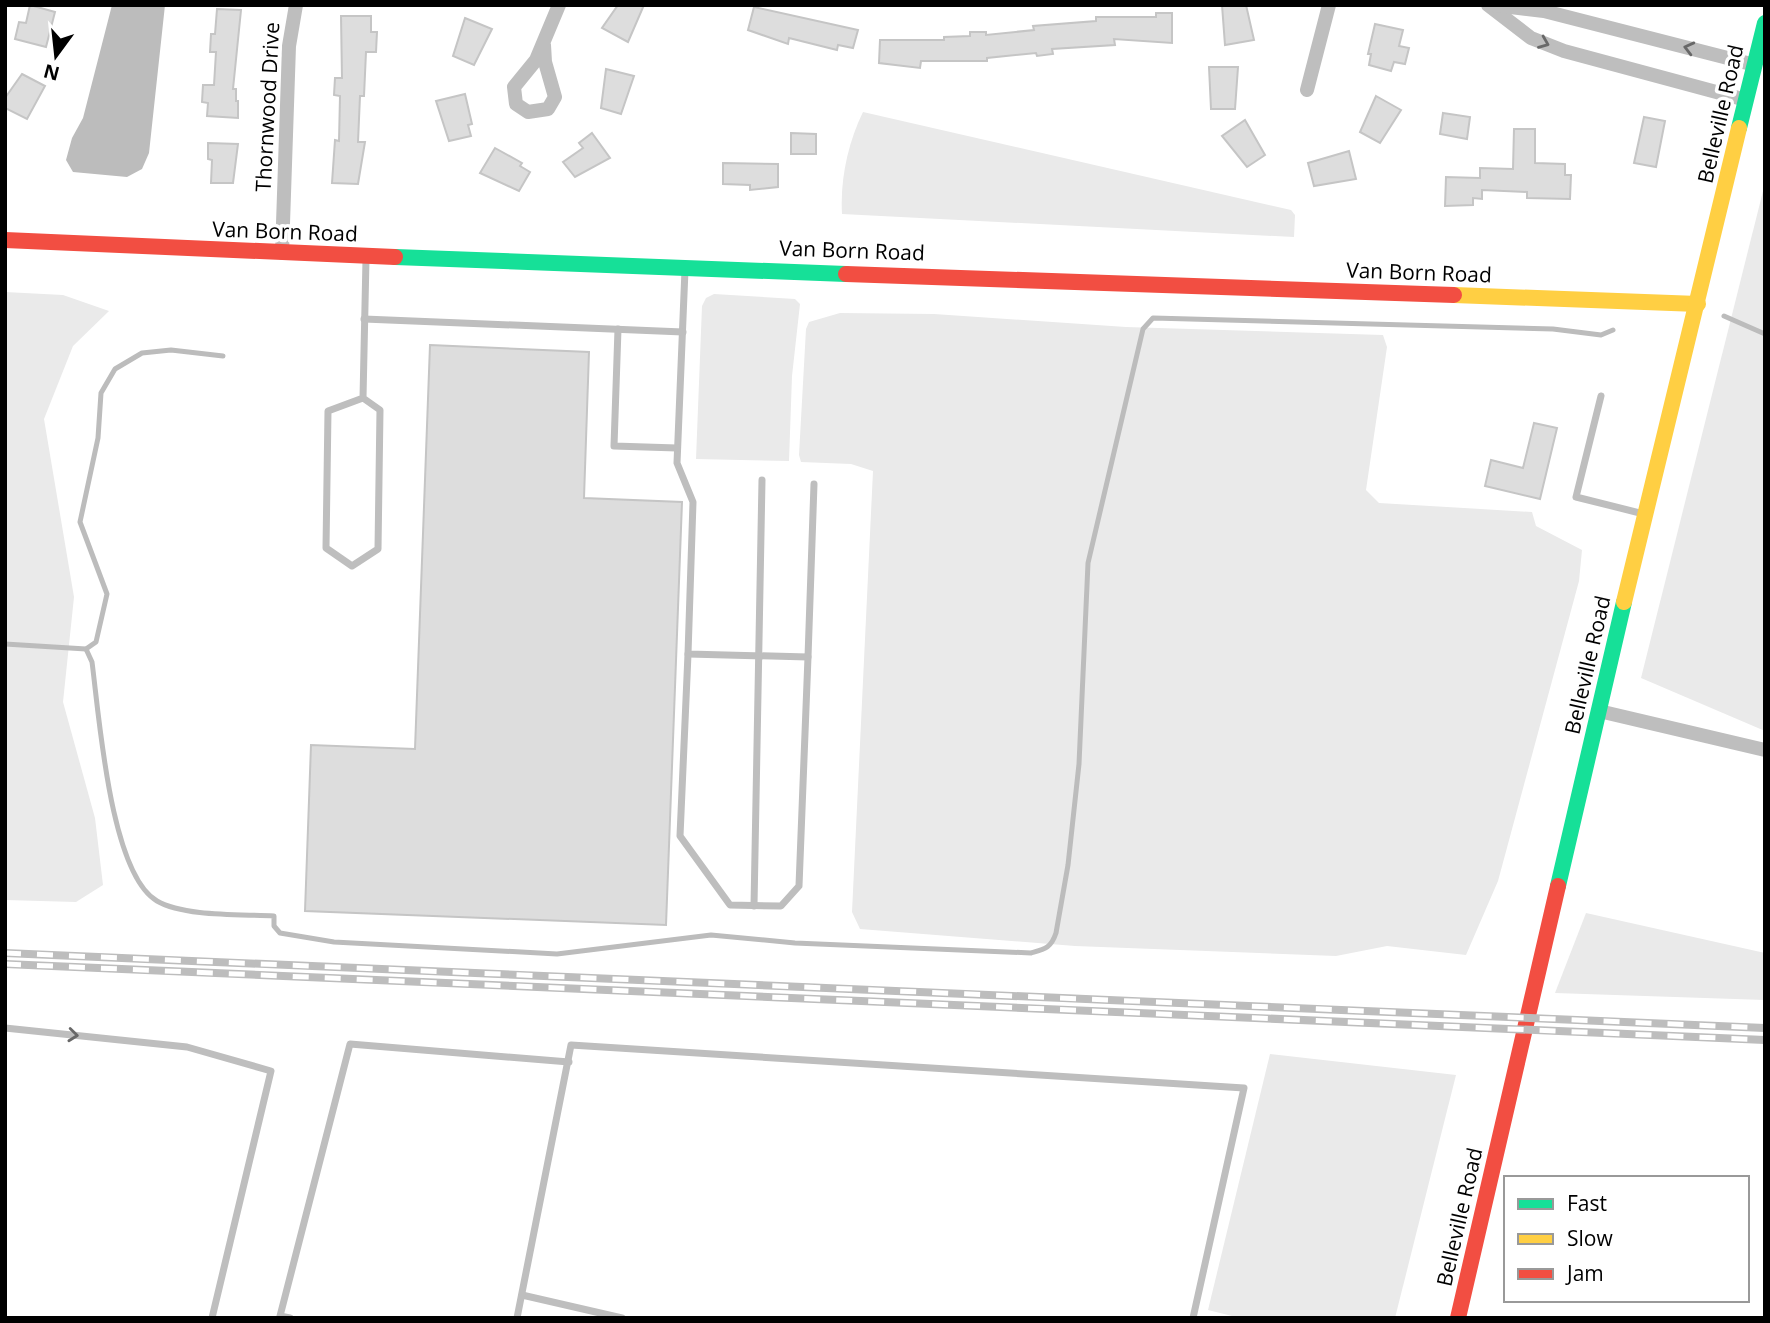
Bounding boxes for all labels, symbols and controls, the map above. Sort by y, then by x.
north arrow [21,21,91,91]
street label: Thornwood Drive [249,21,285,192]
one-way arrow [1537,35,1549,49]
one-way arrow [1683,42,1695,56]
street label: Belleville Road [1690,42,1750,186]
text: N [41,58,62,87]
street label: Van Born Road [212,214,358,248]
street label: Van Born Road [779,233,925,267]
street label: Van Born Road [1346,255,1492,289]
street label: Belleville Road [1557,593,1617,737]
one-way arrow [68,1027,79,1042]
street label: Belleville Road [1429,1145,1489,1289]
legend [1504,1176,1749,1302]
text: Fast [1567,1189,1607,1217]
text: Slow [1567,1224,1613,1252]
text: Jam [1565,1259,1604,1287]

